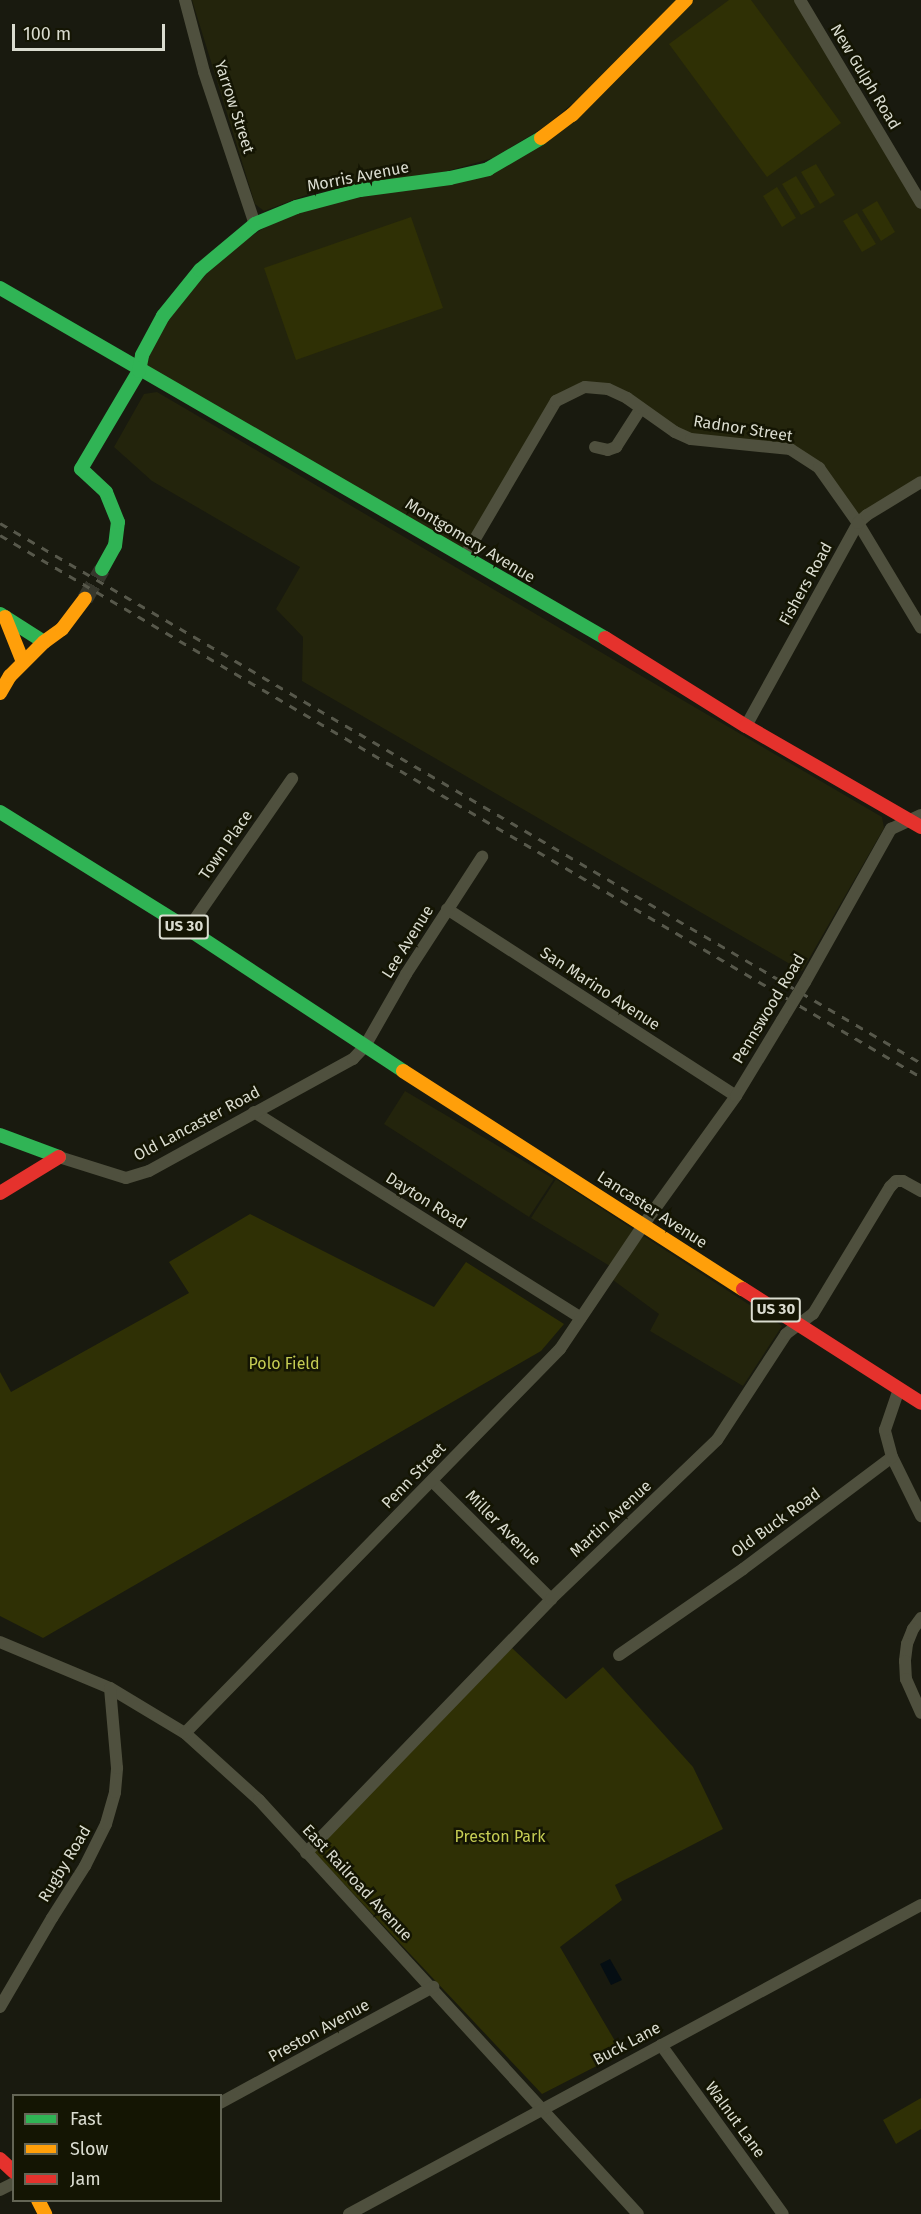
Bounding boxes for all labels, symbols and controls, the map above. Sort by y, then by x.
scale bar [15,12,168,50]
street label: New Gulph Road [826,21,904,133]
text: 100 m [23,23,71,45]
street label: Yarrow Street [210,58,258,156]
street label: Morris Avenue [305,158,411,196]
street label: Radnor Street [692,412,794,446]
street label: Montgomery Avenue [402,495,538,587]
street label: Fishers Road [775,539,837,629]
street label: Town Place [195,807,257,883]
street label: Lee Avenue [378,902,438,982]
road number: US 30 [158,915,210,939]
street label: San Marino Avenue [537,943,663,1035]
street label: Pennswood Road [729,951,809,1067]
street label: Old Lancaster Road [130,1083,264,1165]
street label: Lancaster Avenue [593,1167,711,1253]
street label: Dayton Road [382,1169,470,1233]
road number: US 30 [750,1298,802,1322]
park label: Polo Field [248,1354,320,1374]
street label: Penn Street [378,1439,450,1513]
street label: Martin Avenue [566,1476,656,1562]
street label: Old Buck Road [728,1484,824,1562]
street label: Miller Avenue [461,1486,545,1570]
street label: East Railroad Avenue [298,1821,416,1945]
street label: Rugby Road [35,1822,95,1906]
park label: Preston Park [455,1827,545,1847]
street label: Preston Avenue [265,1995,373,2067]
street label: Buck Lane [590,2018,664,2070]
street label: Walnut Lane [701,2078,769,2162]
legend [12,2094,222,2202]
text: Fast [70,2108,102,2130]
text: Slow [70,2138,108,2160]
text: Jam [70,2168,101,2190]

